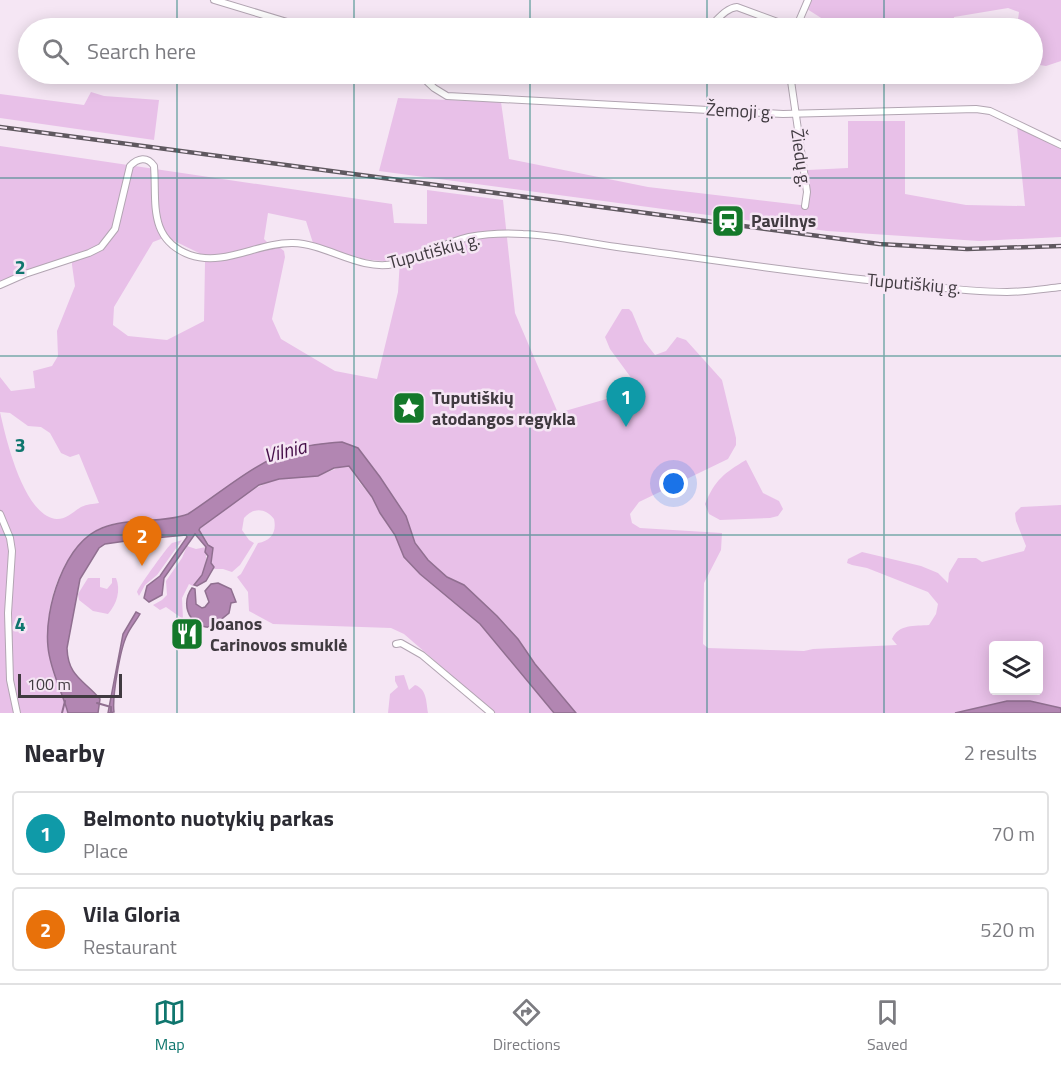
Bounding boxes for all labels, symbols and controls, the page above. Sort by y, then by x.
search box [18,18,1043,84]
text: Search here [87,34,196,68]
icon: search [39,35,72,68]
street label: Žemoji g. [705,95,775,126]
street label: Žiedų g. [784,127,819,189]
station icon: Pavilnys [710,203,746,239]
place label: Pavilnys [751,207,816,234]
street label: Tuputiškių g. [385,225,483,276]
text: 2 [14,251,26,282]
street label: Tuputiškių g. [866,266,962,301]
pin: 1 [606,378,646,427]
place label: Tuputiškių atodangos regykla [432,384,576,432]
place icon: Tuputiškių atodangos regykla [391,390,427,426]
text: 3 [14,429,26,460]
water label: Vilnia [260,430,311,471]
your location [659,469,688,498]
pin: 2 [122,516,162,566]
text: 4 [14,608,26,639]
place label: Joanos Carinovos smuklė [210,610,347,658]
restaurant icon: Joanos Carinovos smuklė [169,616,205,652]
map controls [989,641,1043,695]
button: layers [989,641,1043,695]
scale bar [18,671,122,698]
text: 100 m [27,672,71,696]
text: Nearby [24,733,105,772]
text: 2 results [964,737,1037,768]
text: Belmonto nuotykių parkas [83,801,334,835]
text: 1 [40,818,51,849]
text: 70 m [991,818,1035,849]
text: Place [83,835,128,866]
text: Vila Gloria [83,897,180,931]
text: 2 [40,914,51,945]
text: 520 m [980,914,1035,945]
text: Restaurant [83,931,177,962]
tab: Map [153,996,186,1056]
tab: Directions [493,996,561,1056]
tab: Saved [867,996,908,1056]

